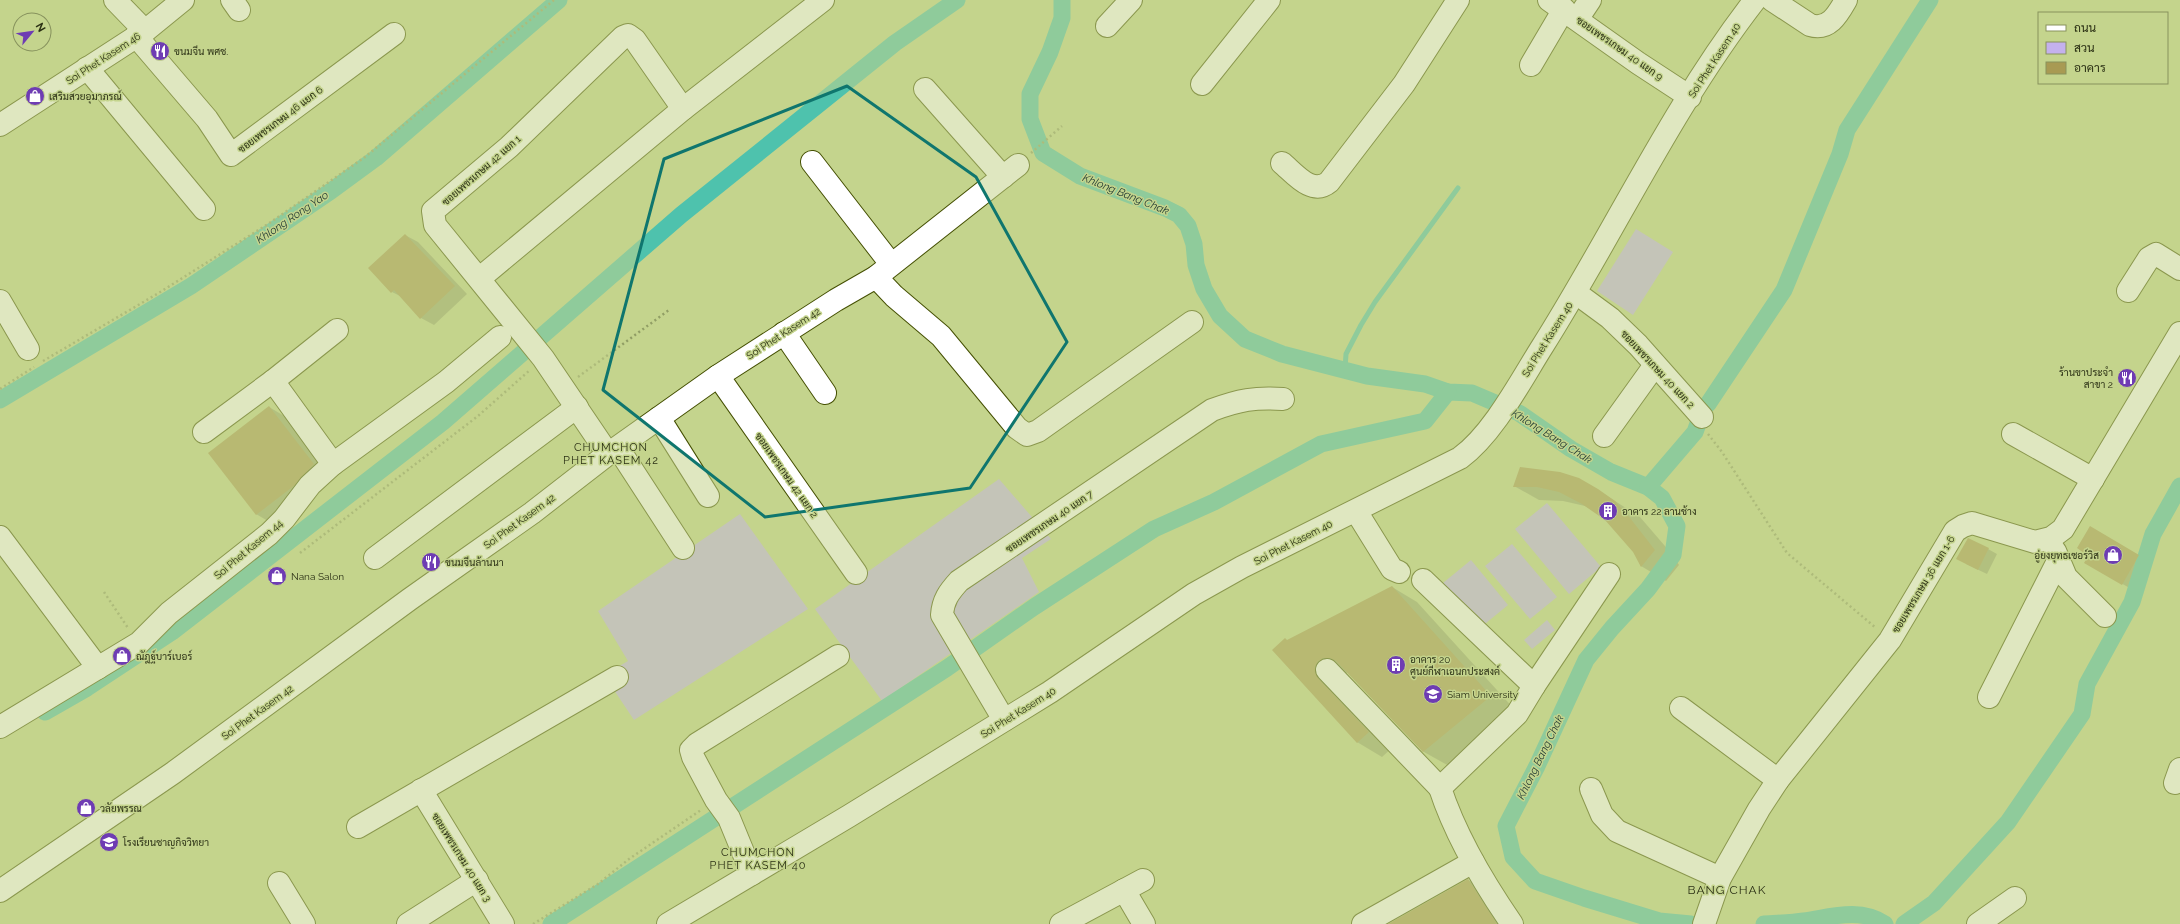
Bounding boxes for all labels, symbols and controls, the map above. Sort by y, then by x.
north arrow [12,12,52,52]
legend [2038,12,2168,84]
street label: ซอยเพชรเกษม 40 แยก 9 [1574,14,1665,83]
text: N [33,21,48,34]
street label: Soi Phet Kasem 40 [1686,21,1743,100]
text: ถนน [2074,21,2097,35]
street label: Soi Phet Kasem 46 [64,30,142,87]
restaurant icon: ขนมจีน พศช. [149,40,171,62]
text: สวน [2074,41,2095,55]
place label: ขนมจีน พศช. [174,45,228,57]
text: อาคาร [2074,61,2106,75]
street label: ซอยเพชรเกษม 46 แยก 6 [236,84,325,155]
shop icon: เสริมสวยอุมาภรณ์ [24,85,46,107]
place label: เสริมสวยอุมาภรณ์ [49,89,122,104]
street label: ซอยเพชรเกษม 42 แยก 1 [440,133,523,208]
water label: Khlong Bang Chak [1081,171,1171,218]
water label: Khlong Rong Yao [254,188,331,246]
street label: Soi Phet Kasem 40 [1520,300,1575,379]
street label: Soi Phet Kasem 42 [744,306,822,361]
street label: ซอยเพชรเกษม 40 แยก 2 [1619,328,1697,411]
place label: ร้านขาประจำ สาขา 2 [2059,366,2113,390]
restaurant icon: ร้านขาประจำ สาขา 2 [2116,367,2138,389]
water label: Khlong Bang Chak [1509,406,1594,466]
street label: ซอยเพชรเกษม 42 แยก 2 [753,431,820,520]
district label: CHUMCHON PHET KASEM 42 [563,441,659,467]
street label: ซอยเพชรเกษม 40 แยก 7 [1004,488,1095,555]
street label: Soi Phet Kasem 42 [481,492,557,551]
building icon: อาคาร 22 ลานช้าง [1597,500,1619,522]
place label: อาคาร 22 ลานช้าง [1622,505,1696,517]
street label: Soi Phet Kasem 44 [212,517,285,581]
street label: Soi Phet Kasem 40 [1252,518,1334,567]
street label: ซอยเพชรเกษม 36 แยก 1-6 [1890,534,1957,635]
shop icon: อู่ยงยุทธเซอร์วิส [2102,544,2124,566]
place label: อู่ยงยุทธเซอร์วิส [2034,548,2099,563]
restaurant icon: ขนมจีนล้านนา [420,551,442,573]
place label: ขนมจีนล้านนา [445,556,504,568]
shop icon: Nana Salon [266,565,288,587]
place label: Nana Salon [291,571,344,582]
shop icon: ณัฎฐ์บาร์เบอร์ [111,645,133,667]
place label: ณัฎฐ์บาร์เบอร์ [136,649,192,664]
building icon: อาคาร 20 ศูนย์กีฬาเอนกประสงค์ [1385,654,1407,676]
place label: อาคาร 20 ศูนย์กีฬาเอนกประสงค์ [1410,654,1500,679]
street label: Soi Phet Kasem 42 [219,683,295,742]
school or university icon: Siam University [1422,683,1444,705]
street label: Soi Phet Kasem 40 [979,685,1058,740]
place label: Siam University [1447,689,1519,700]
water label: Khlong Bang Chak [1514,713,1567,802]
shop icon: วลัยพรรณ [75,797,97,819]
place label: วลัยพรรณ [100,802,142,814]
street label: ซอยเพชรเกษม 40 แยก 3 [430,811,493,904]
school or university icon: โรงเรียนชาญกิจวิทยา [98,831,120,853]
place label: โรงเรียนชาญกิจวิทยา [122,836,209,849]
district label: CHUMCHON PHET KASEM 40 [710,846,806,872]
district label: BANG CHAK [1688,883,1766,897]

